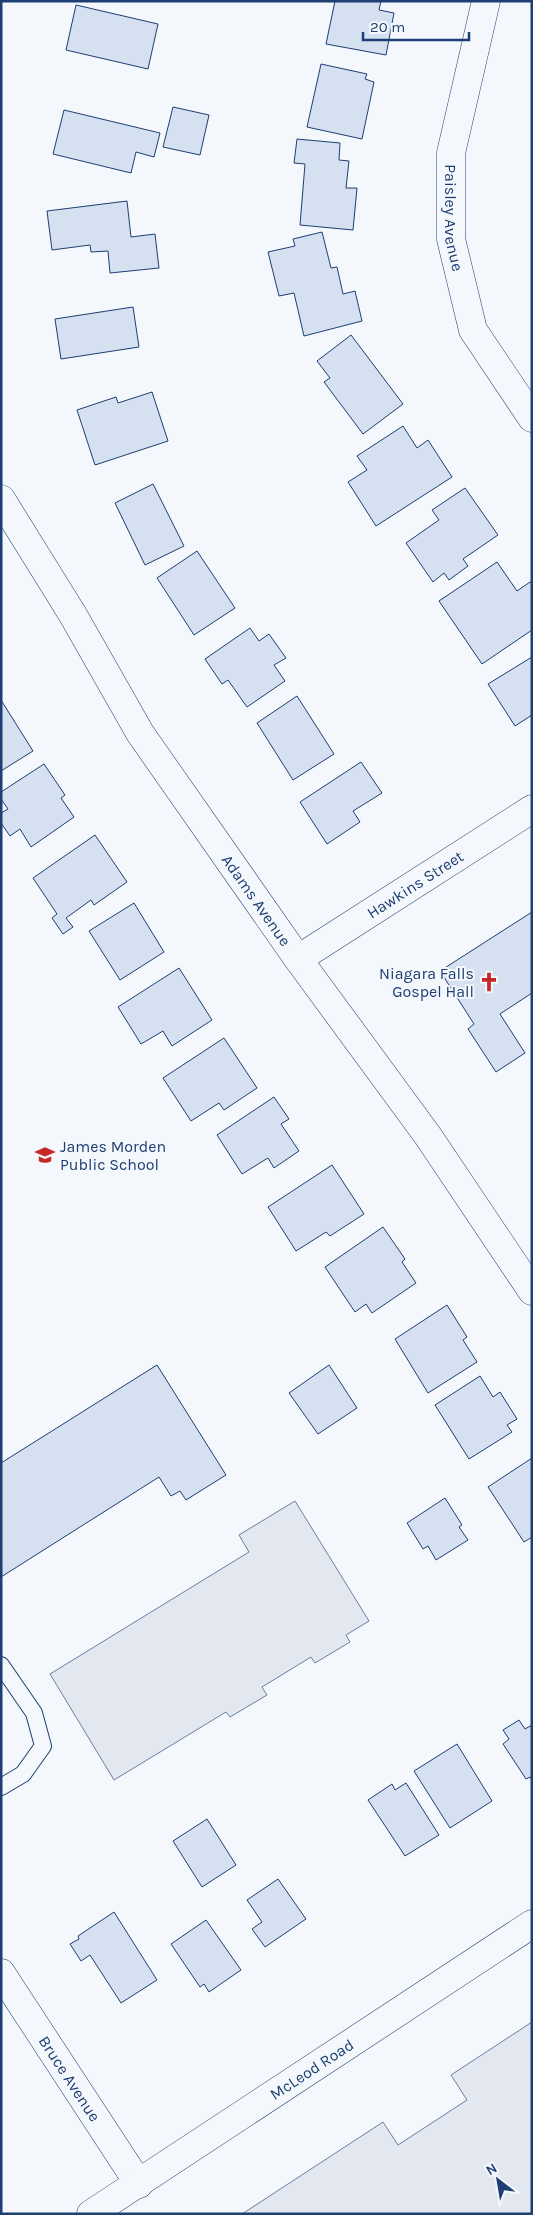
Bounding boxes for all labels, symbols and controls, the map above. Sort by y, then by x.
scale bar [363,10,469,42]
text: 20 m [370,18,405,36]
street label: Paisley Avenue [441,164,468,273]
street label: Hawkins Street [363,846,467,922]
street label: Adams Avenue [218,851,295,949]
place label: Niagara Falls Gospel Hall [379,964,474,1001]
church icon: Niagara Falls Gospel Hall [478,971,500,993]
place label: James Morden Public School [60,1137,166,1174]
school or university icon: James Morden Public School [34,1144,56,1166]
street label: Bruce Avenue [35,2032,105,2125]
street label: McLeod Road [266,2035,357,2103]
north arrow [473,2155,523,2205]
text: N [483,2159,500,2179]

